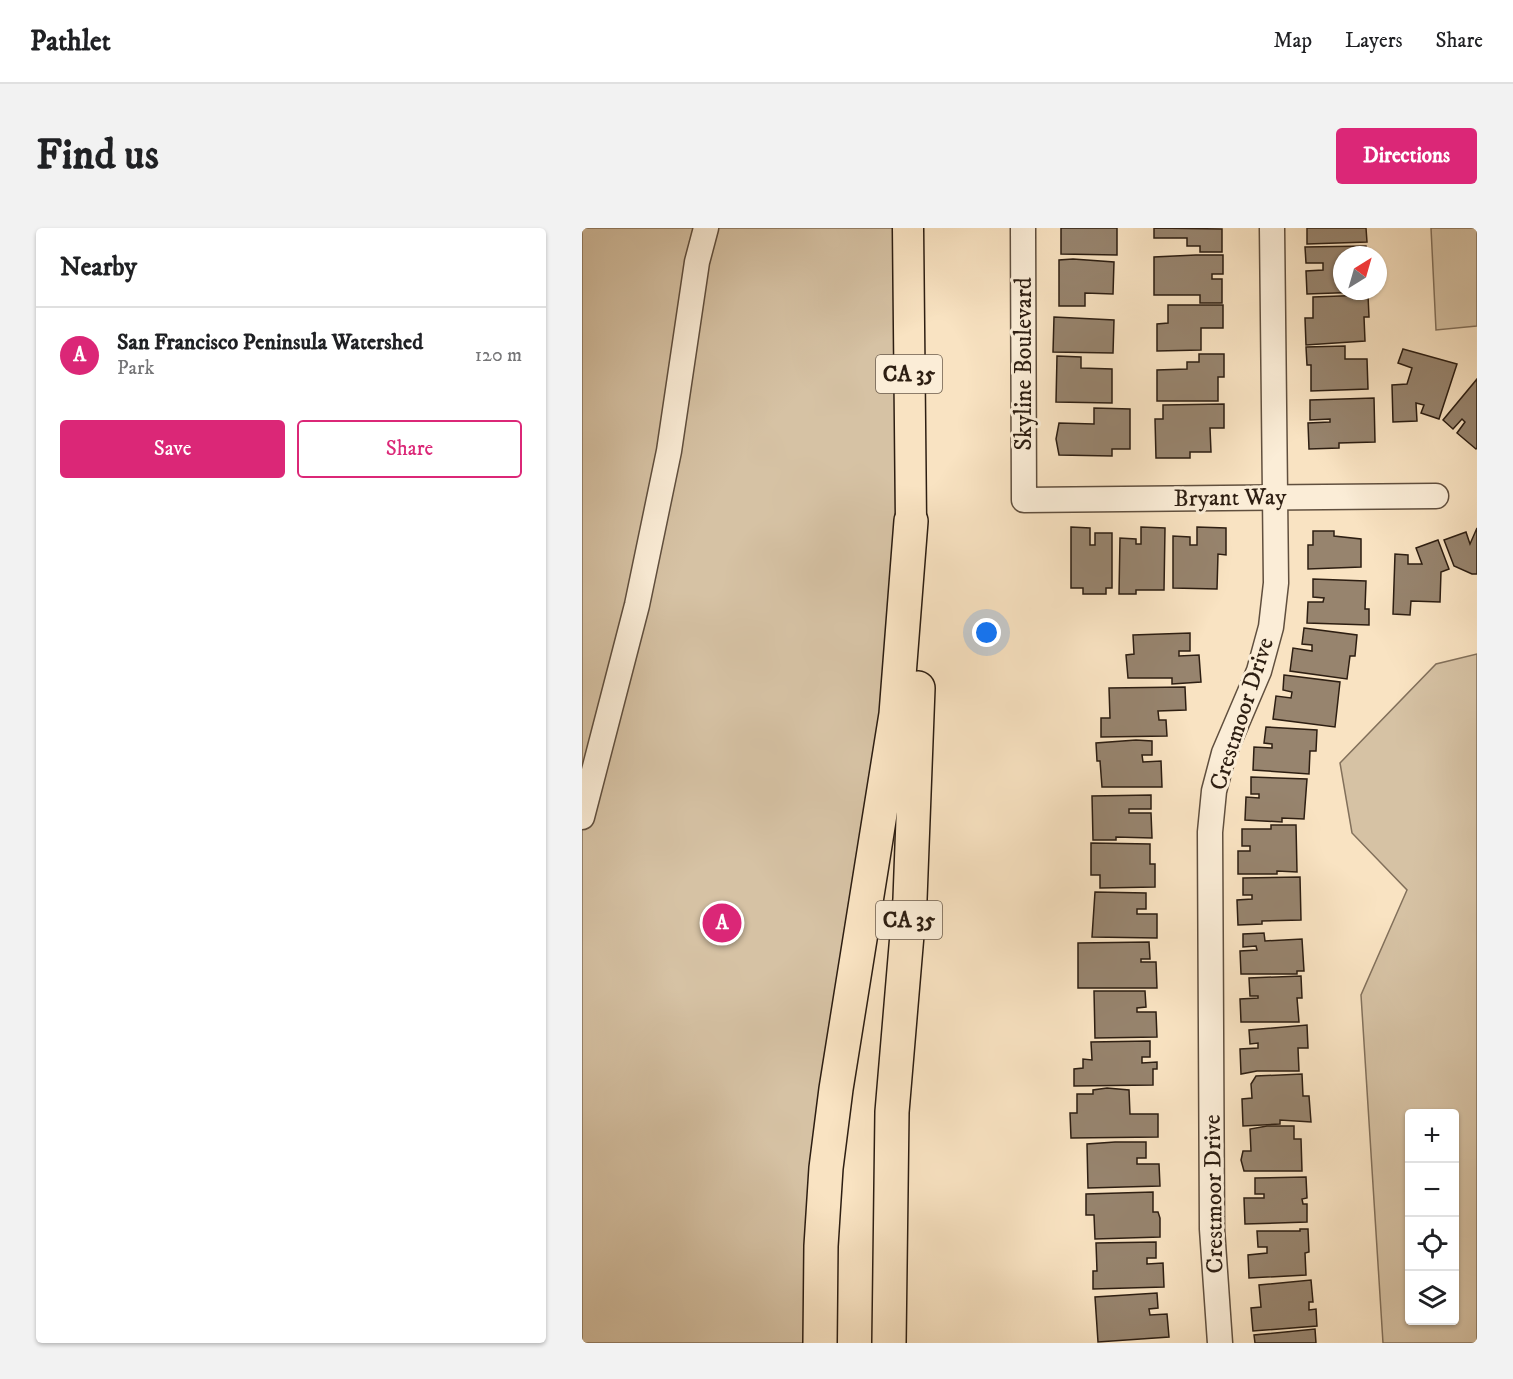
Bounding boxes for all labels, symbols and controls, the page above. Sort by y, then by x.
text: Pathlet [30,24,111,59]
text: Map [1273,28,1312,54]
text: Layers [1345,28,1403,54]
text: Share [1436,28,1483,54]
button: Directions [1336,128,1477,184]
text: Find us [36,130,159,182]
north arrow [1333,246,1387,300]
text: Nearby [60,251,137,284]
street label: Skyline Boulevard [1009,277,1039,451]
text: San Francisco Peninsula Watershed [117,329,423,356]
text: A [73,343,86,368]
text: 120 m [475,343,522,368]
road number: CA 35 [876,355,942,393]
text: Park [117,356,154,381]
button: Save [60,420,285,478]
button: Share [297,420,522,478]
street label: Bryant Way [1173,482,1287,514]
your location [972,618,1001,647]
street label: Crestmoor Drive [1203,634,1281,794]
pin: A [702,900,742,946]
road number: CA 35 [876,901,942,939]
map controls [1405,1109,1459,1325]
button: + [1405,1109,1459,1163]
street label: Crestmoor Drive [1198,1114,1230,1274]
button: − [1405,1163,1459,1217]
button: locate [1405,1217,1459,1271]
button: layers [1405,1271,1459,1325]

